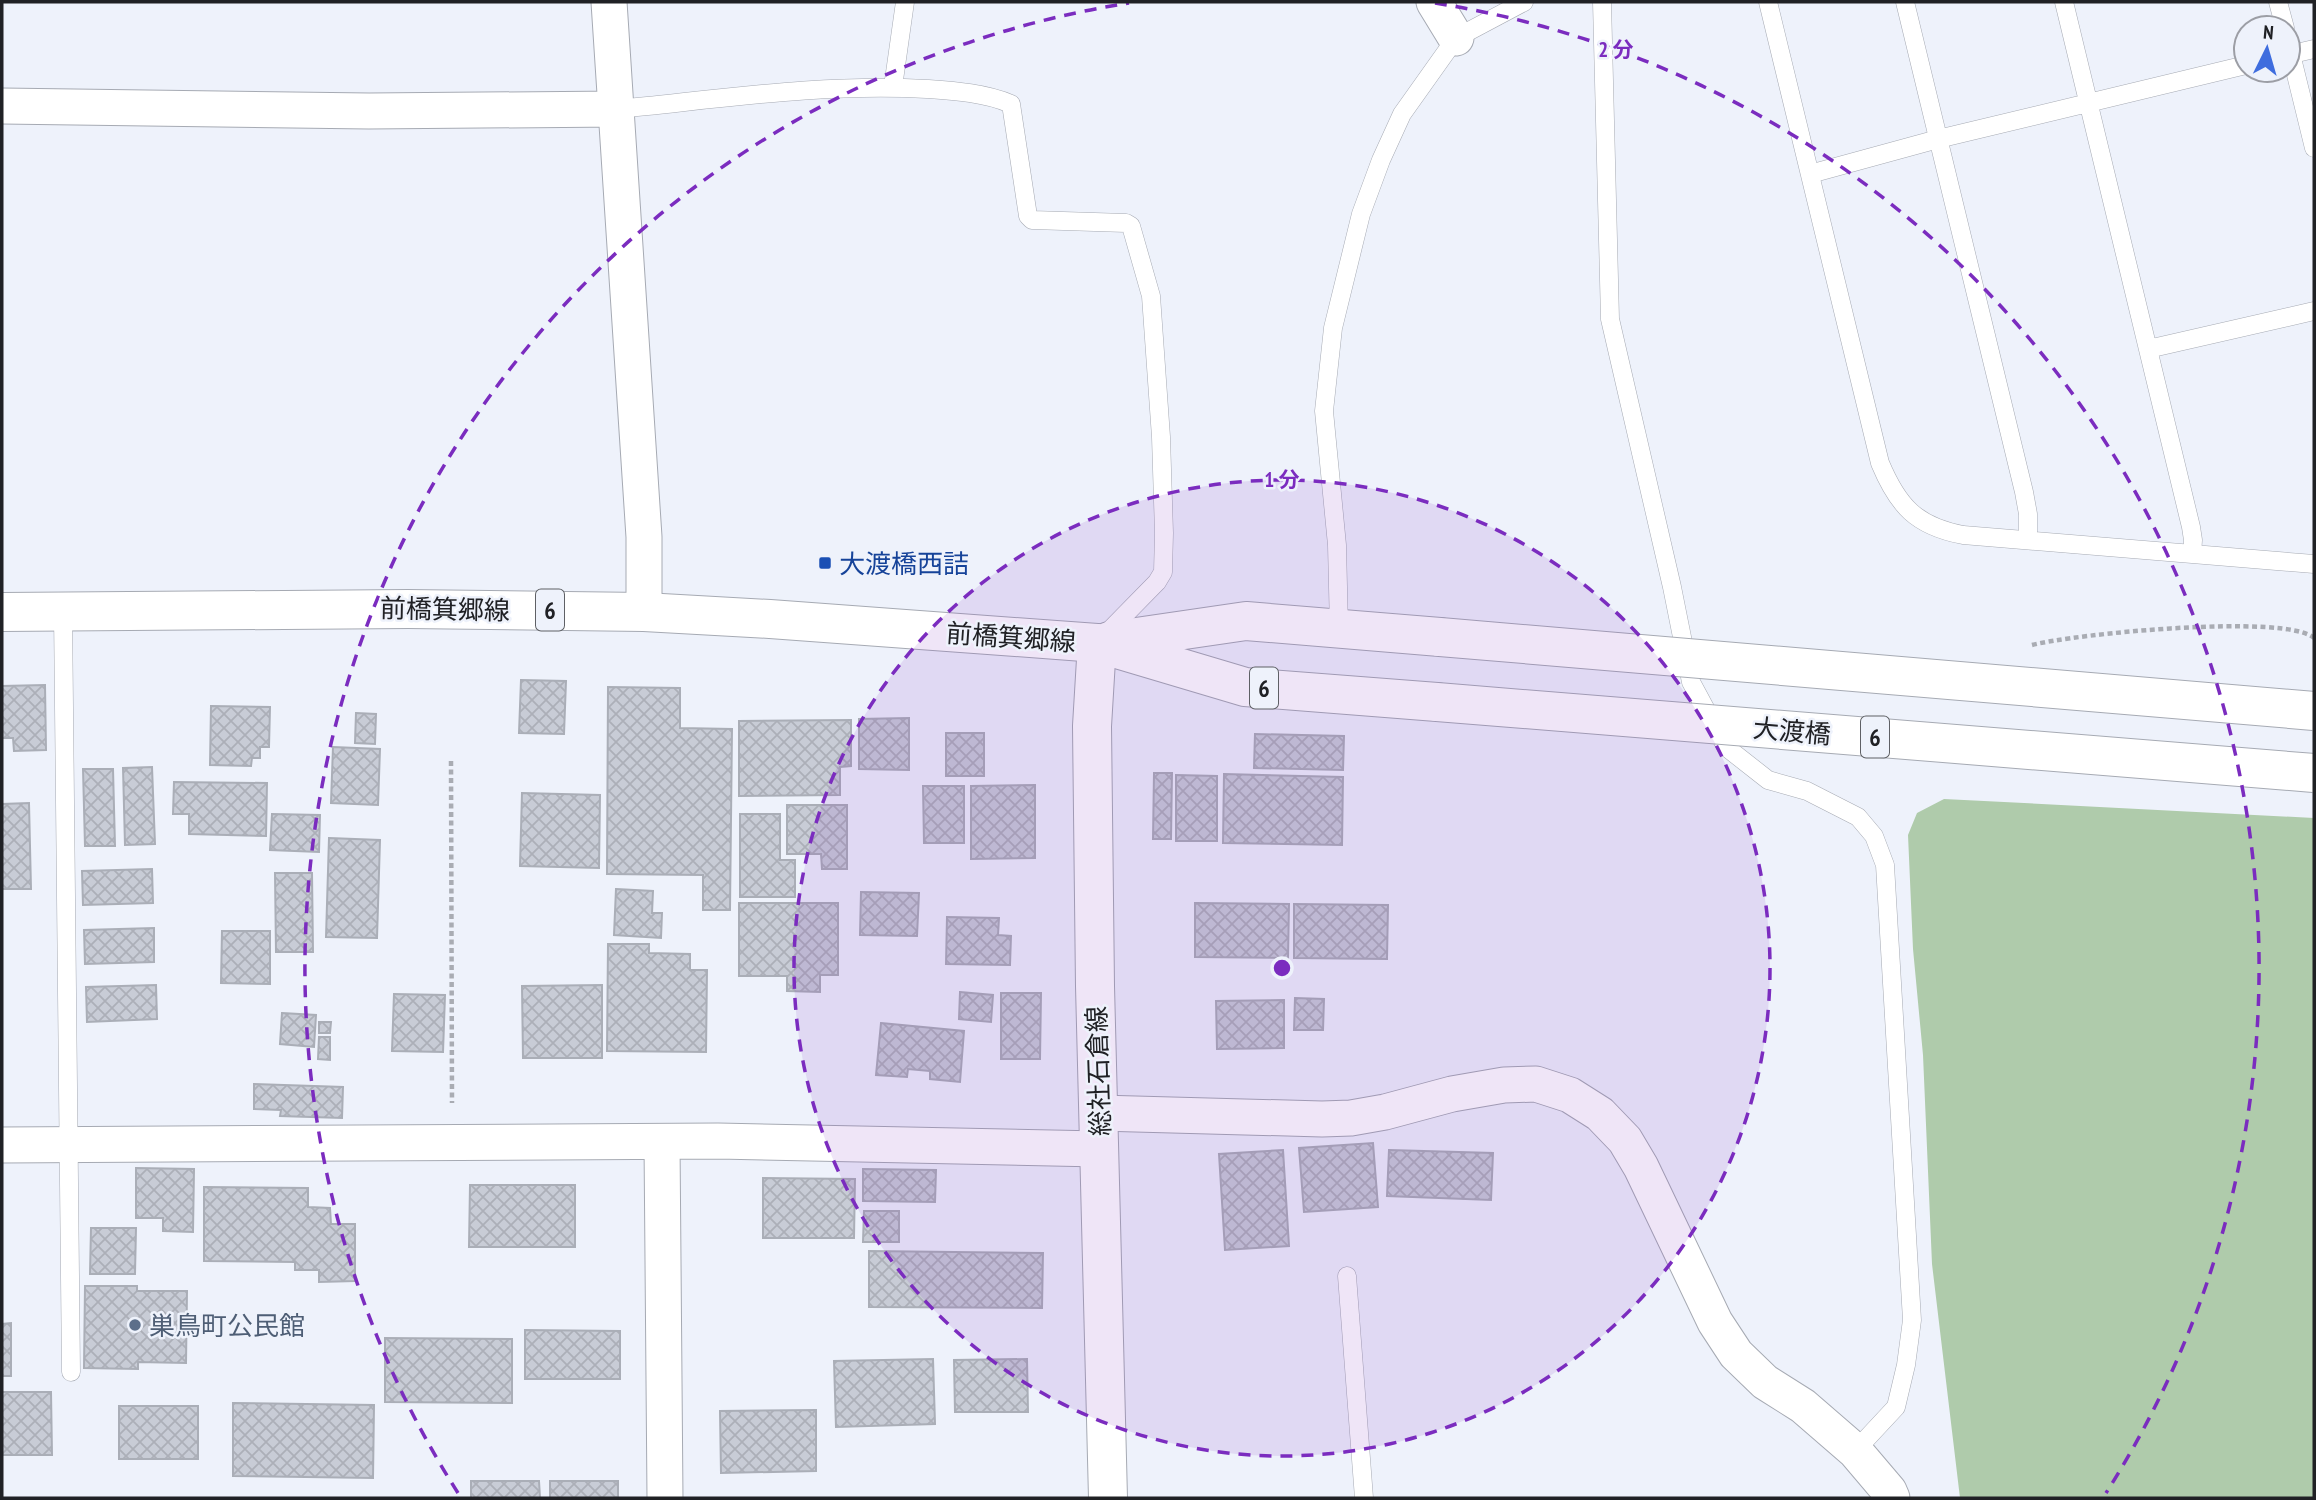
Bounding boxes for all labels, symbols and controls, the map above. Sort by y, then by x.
north arrow [2232,14,2302,84]
text: N [2262,20,2275,44]
text: 2 分 [1598,36,1634,63]
text: 1 分 [1264,466,1300,493]
place label: 大渡橋西詰 [839,547,969,580]
marker: 大渡橋西詰 [817,555,833,571]
road number: 6 [536,590,564,630]
street label: 前橋箕郷線 [380,591,510,627]
street label: 前橋箕郷線 [945,616,1077,658]
road number: 6 [1250,668,1278,708]
street label: 大渡橋 [1752,711,1832,751]
road number: 6 [1861,716,1889,758]
centre of rings [1270,956,1294,980]
street label: 総社石倉線 [1079,1005,1117,1137]
place label: 巣鳥町公民館 [149,1309,305,1342]
marker: 巣鳥町公民館 [127,1317,143,1333]

